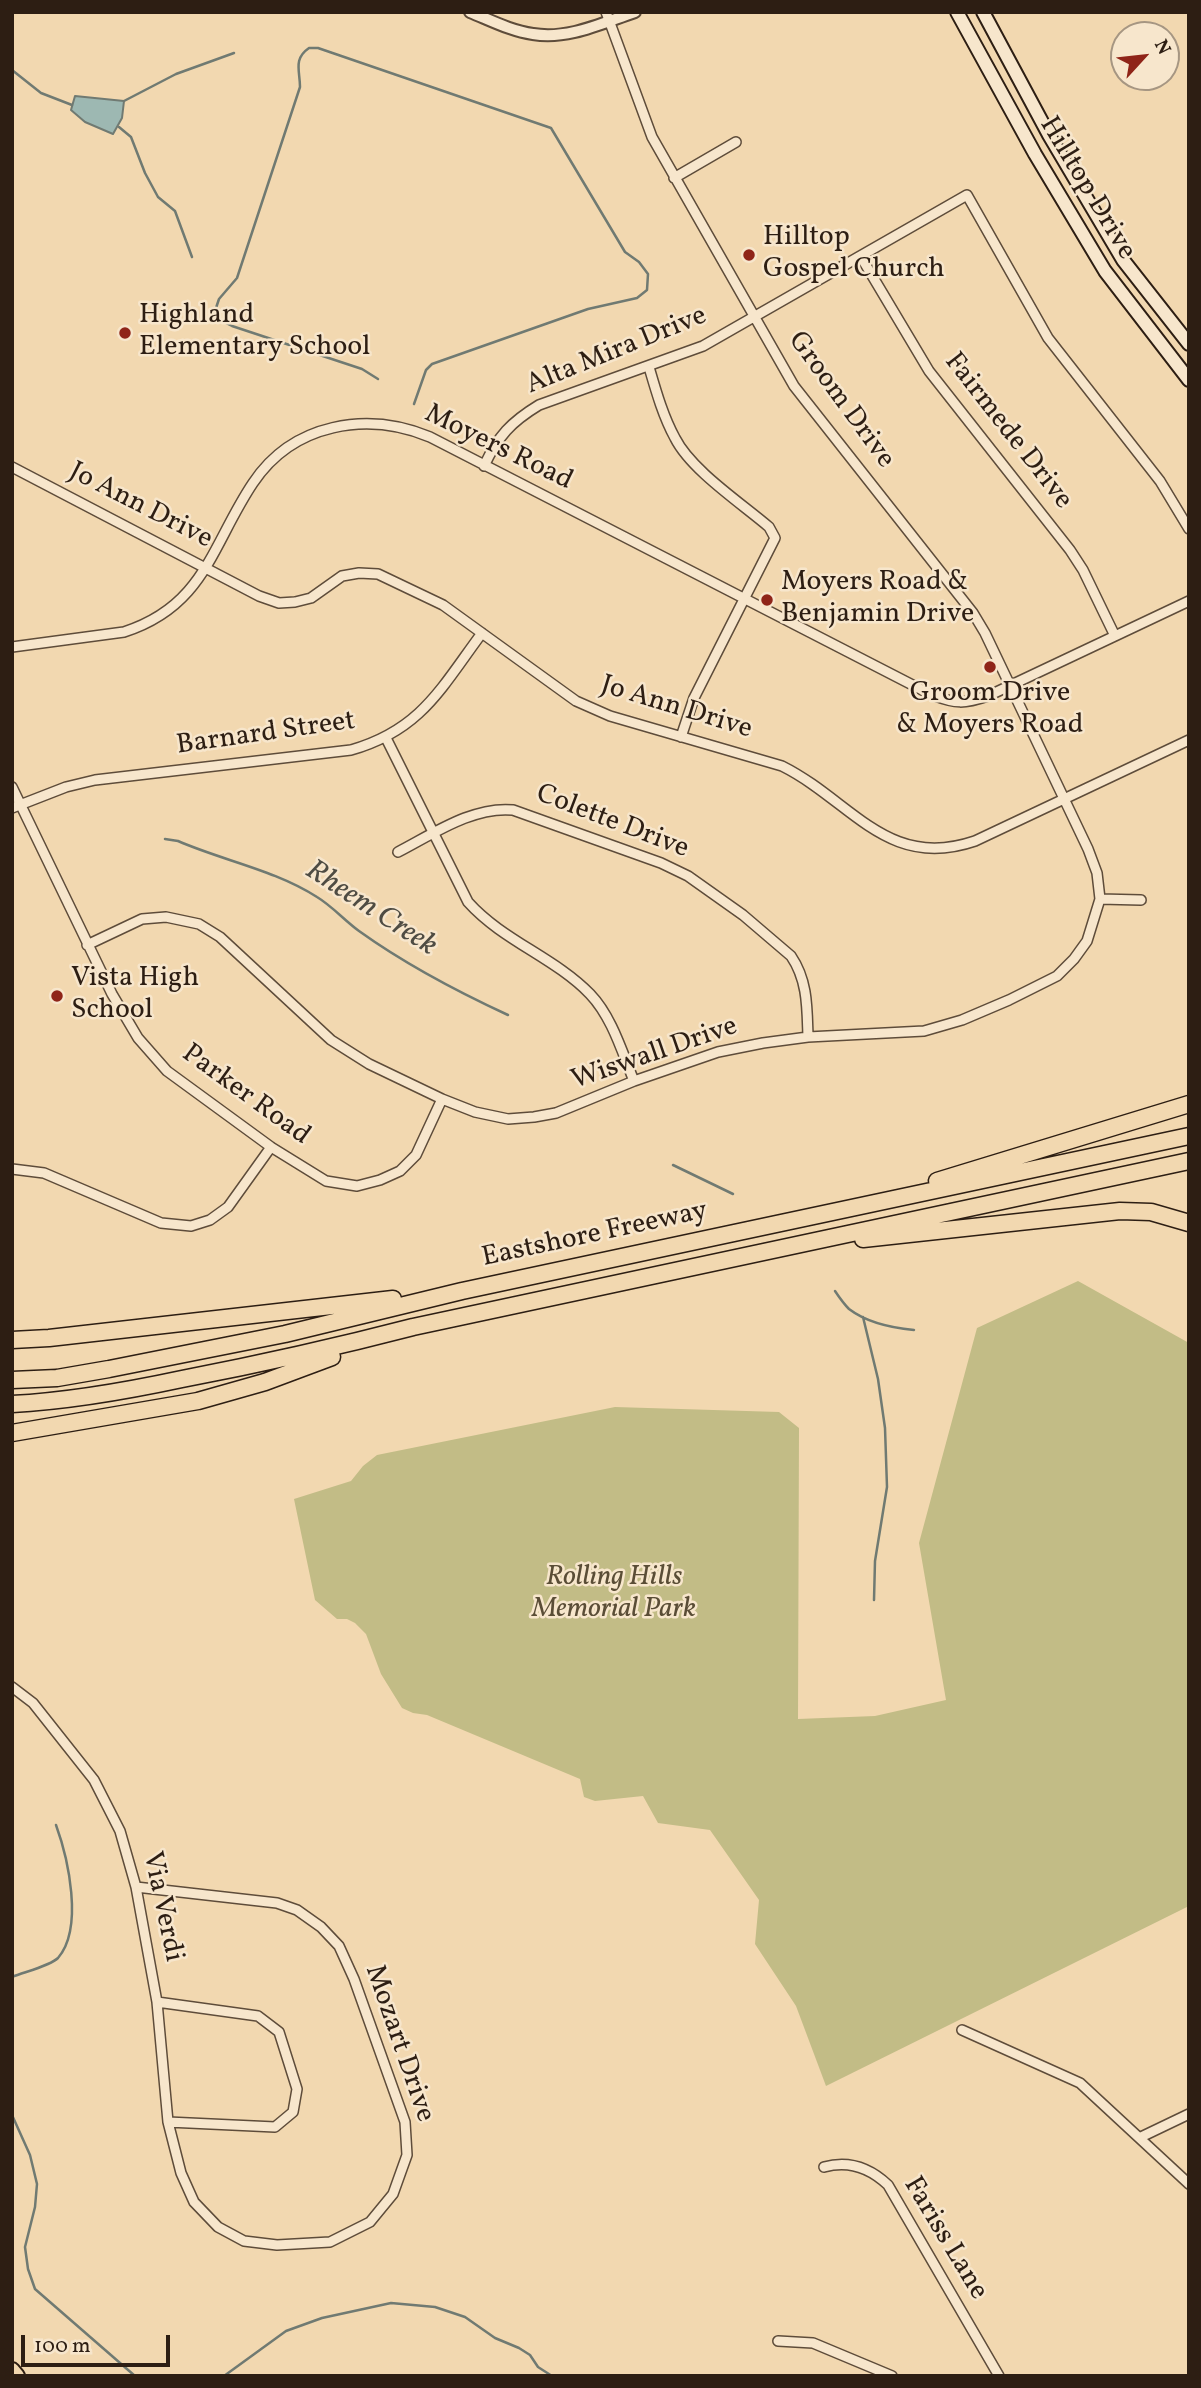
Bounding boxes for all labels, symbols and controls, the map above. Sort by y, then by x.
north arrow [1110,21,1180,91]
text: N [1147,35,1177,59]
street label: Hilltop Drive [1030,111,1142,267]
place label: Hilltop Gospel Church [763,222,945,288]
marker: Hilltop Gospel Church [741,247,757,263]
place label: Highland Elementary School [139,300,370,366]
street label: Alta Mira Drive [522,301,712,403]
marker: Highland Elementary School [117,325,133,341]
street label: Groom Drive [779,326,901,476]
street label: Fairmede Drive [935,347,1079,517]
street label: Moyers Road [418,399,578,499]
street label: Jo Ann Drive [63,456,217,558]
place label: Moyers Road & Benjamin Drive [781,567,974,633]
marker: Moyers Road & Benjamin Drive [759,592,775,608]
marker: Groom Drive & Moyers Road [982,659,998,675]
street label: Jo Ann Drive [596,670,756,748]
place label: Groom Drive & Moyers Road [896,678,1084,744]
street label: Barnard Street [174,706,358,764]
street label: Colette Drive [531,778,693,868]
water label: Rheem Creek [297,854,443,966]
place label: Vista High School [71,963,199,1029]
marker: Vista High School [49,988,65,1004]
street label: Wiswall Drive [568,1011,742,1099]
street label: Parker Road [174,1038,316,1154]
street label: Eastshore Freeway [479,1196,711,1276]
park label: Rolling Hills Memorial Park [532,1562,696,1628]
street label: Via Verdi [133,1849,189,1965]
street label: Mozart Drive [355,1961,441,2127]
street label: Fariss Lane [894,2171,994,2307]
scale bar [24,2322,173,2366]
text: 100 m [34,2332,91,2361]

